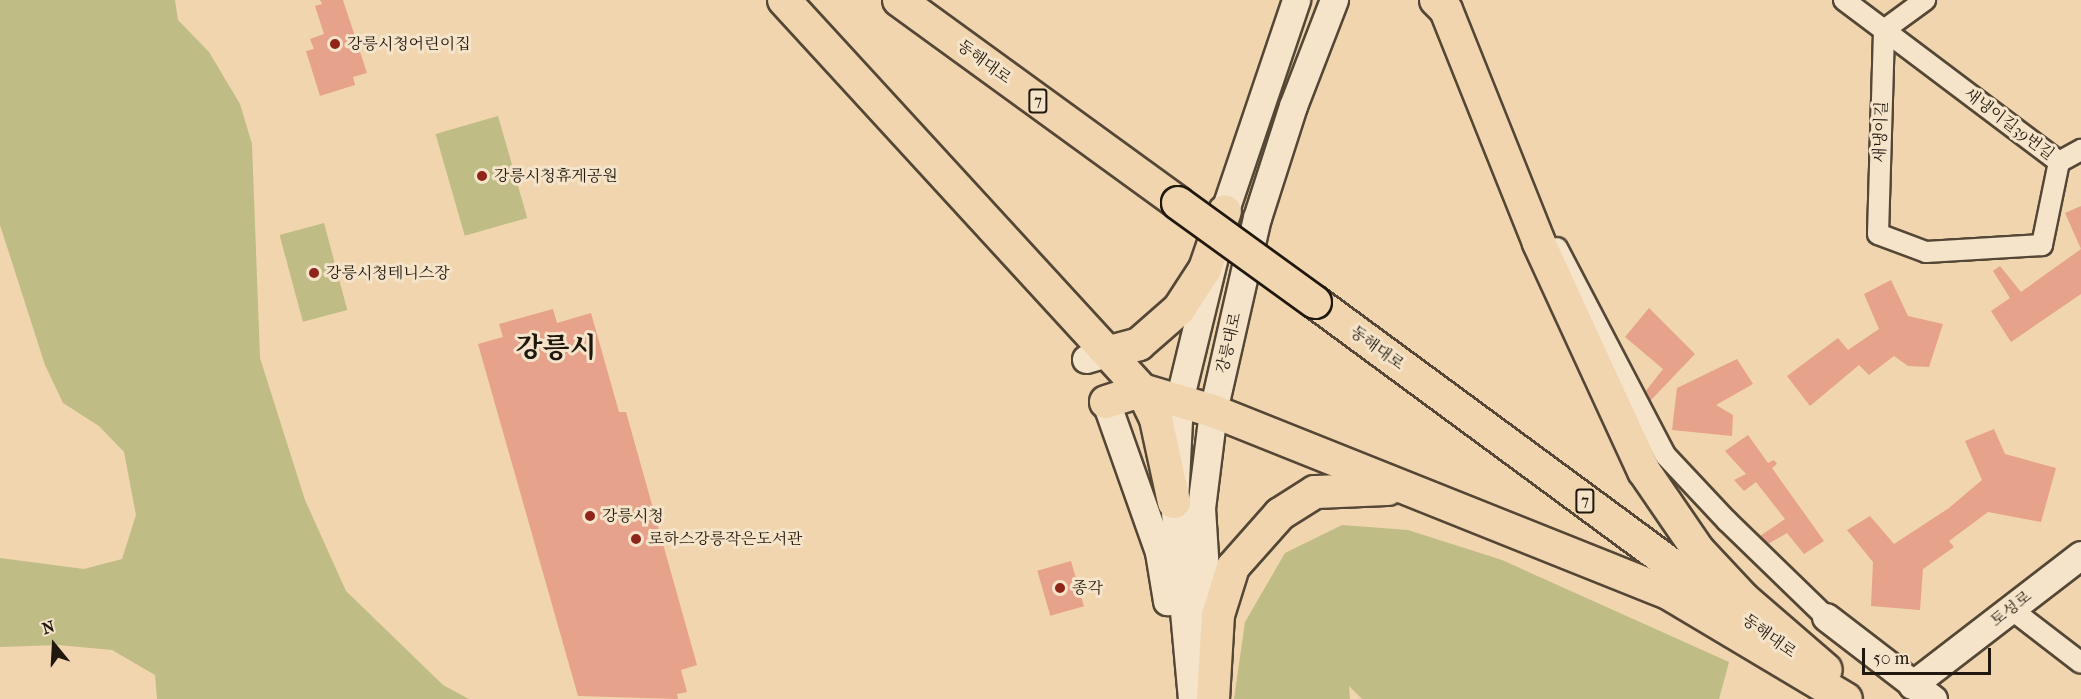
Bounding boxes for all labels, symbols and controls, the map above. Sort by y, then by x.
place label: 강릉시청어린이집 [347,34,471,54]
street label: 동해대로 [953,36,1015,88]
marker: 강릉시청어린이집 [328,37,342,51]
street label: 새냉이길39번길 [1960,84,2058,164]
road number: 7 [1028,89,1048,113]
street label: 새냉이길 [1870,101,1892,163]
place label: 강릉시청휴게공원 [494,166,618,186]
marker: 강릉시청휴게공원 [475,169,489,183]
place label: 강릉시청테니스장 [326,263,450,283]
marker: 강릉시청테니스장 [307,266,321,280]
street label: 강릉대로 [1213,311,1245,375]
street label: 동해대로 [1346,322,1408,374]
district label: 강릉시 [515,331,597,365]
road number: 7 [1574,489,1596,513]
place label: 강릉시청 [602,506,664,526]
marker: 강릉시청 [583,509,597,523]
place label: 로하스강릉작은도서관 [648,529,803,549]
marker: 로하스강릉작은도서관 [629,532,643,546]
place label: 종각 [1072,578,1103,598]
marker: 종각 [1053,581,1067,595]
street label: 토성로 [1987,587,2035,631]
street label: 동해대로 [1738,610,1800,662]
north arrow [24,615,84,675]
text: N [40,616,57,638]
scale bar [1865,636,1994,674]
text: 50 m [1873,648,1909,669]

